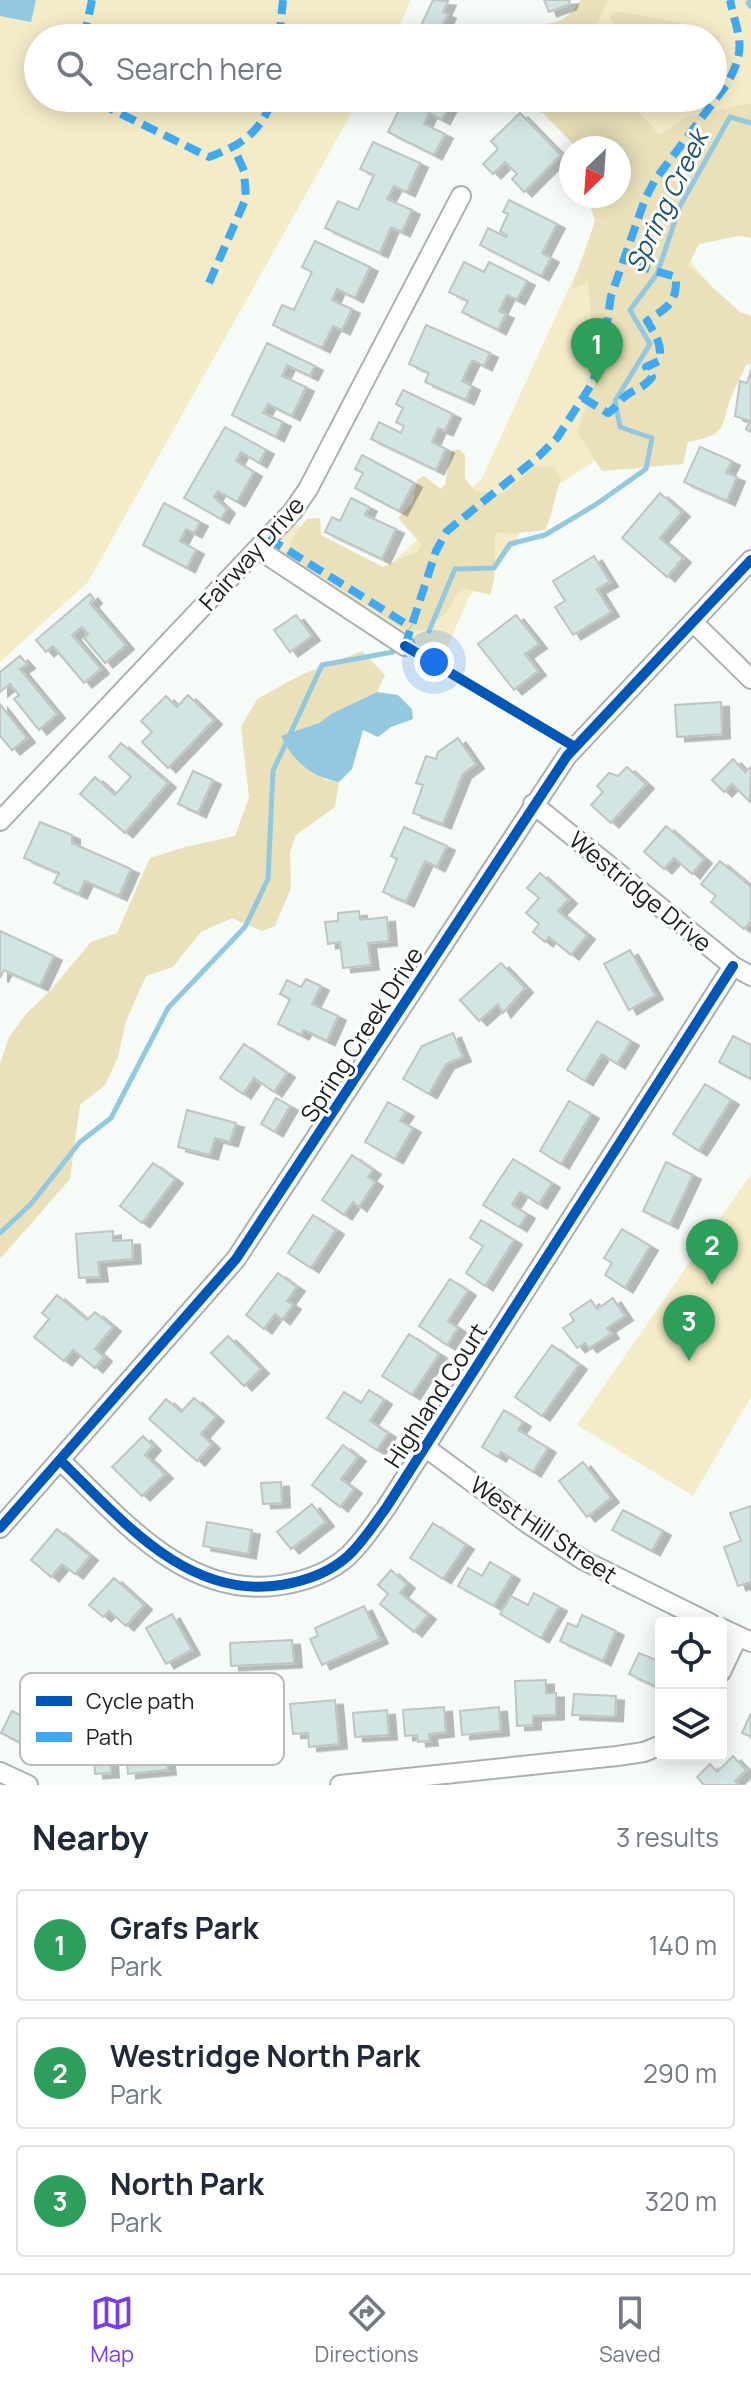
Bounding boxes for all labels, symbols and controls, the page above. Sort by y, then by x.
search box [24,24,727,112]
icon: search [52,46,96,90]
text: Search here [116,48,283,89]
water label: Spring Creek [616,120,718,278]
north arrow [559,136,631,208]
pin: 1 [571,318,623,384]
street label: Fairway Drive [191,489,311,617]
your location [414,642,454,682]
street label: Westridge Drive [563,823,719,959]
street label: Spring Creek Drive [292,940,430,1128]
pin: 2 [686,1219,738,1285]
pin: 3 [663,1295,715,1361]
street label: Highland Court [376,1316,494,1474]
street label: West Hill Street [464,1468,624,1590]
map controls [655,1617,727,1761]
button: locate [655,1617,727,1689]
legend [20,1673,284,1765]
text: Cycle path [86,1686,194,1716]
button: layers [655,1689,727,1761]
text: Path [86,1722,133,1752]
text: Nearby [32,1814,148,1860]
text: 3 results [616,1819,719,1855]
text: Grafs Park [110,1907,259,1948]
text: 1 [54,1927,66,1963]
text: 140 m [648,1927,717,1963]
text: Park [110,1948,162,1984]
text: Westridge North Park [110,2035,420,2076]
text: 2 [52,2055,68,2091]
text: 290 m [643,2055,717,2091]
text: Park [110,2076,162,2112]
text: North Park [110,2163,264,2204]
text: 3 [52,2183,68,2219]
text: 320 m [645,2183,717,2219]
text: Park [110,2204,162,2240]
tab: Map [90,2291,134,2369]
tab: Directions [314,2291,419,2369]
tab: Saved [599,2291,661,2369]

